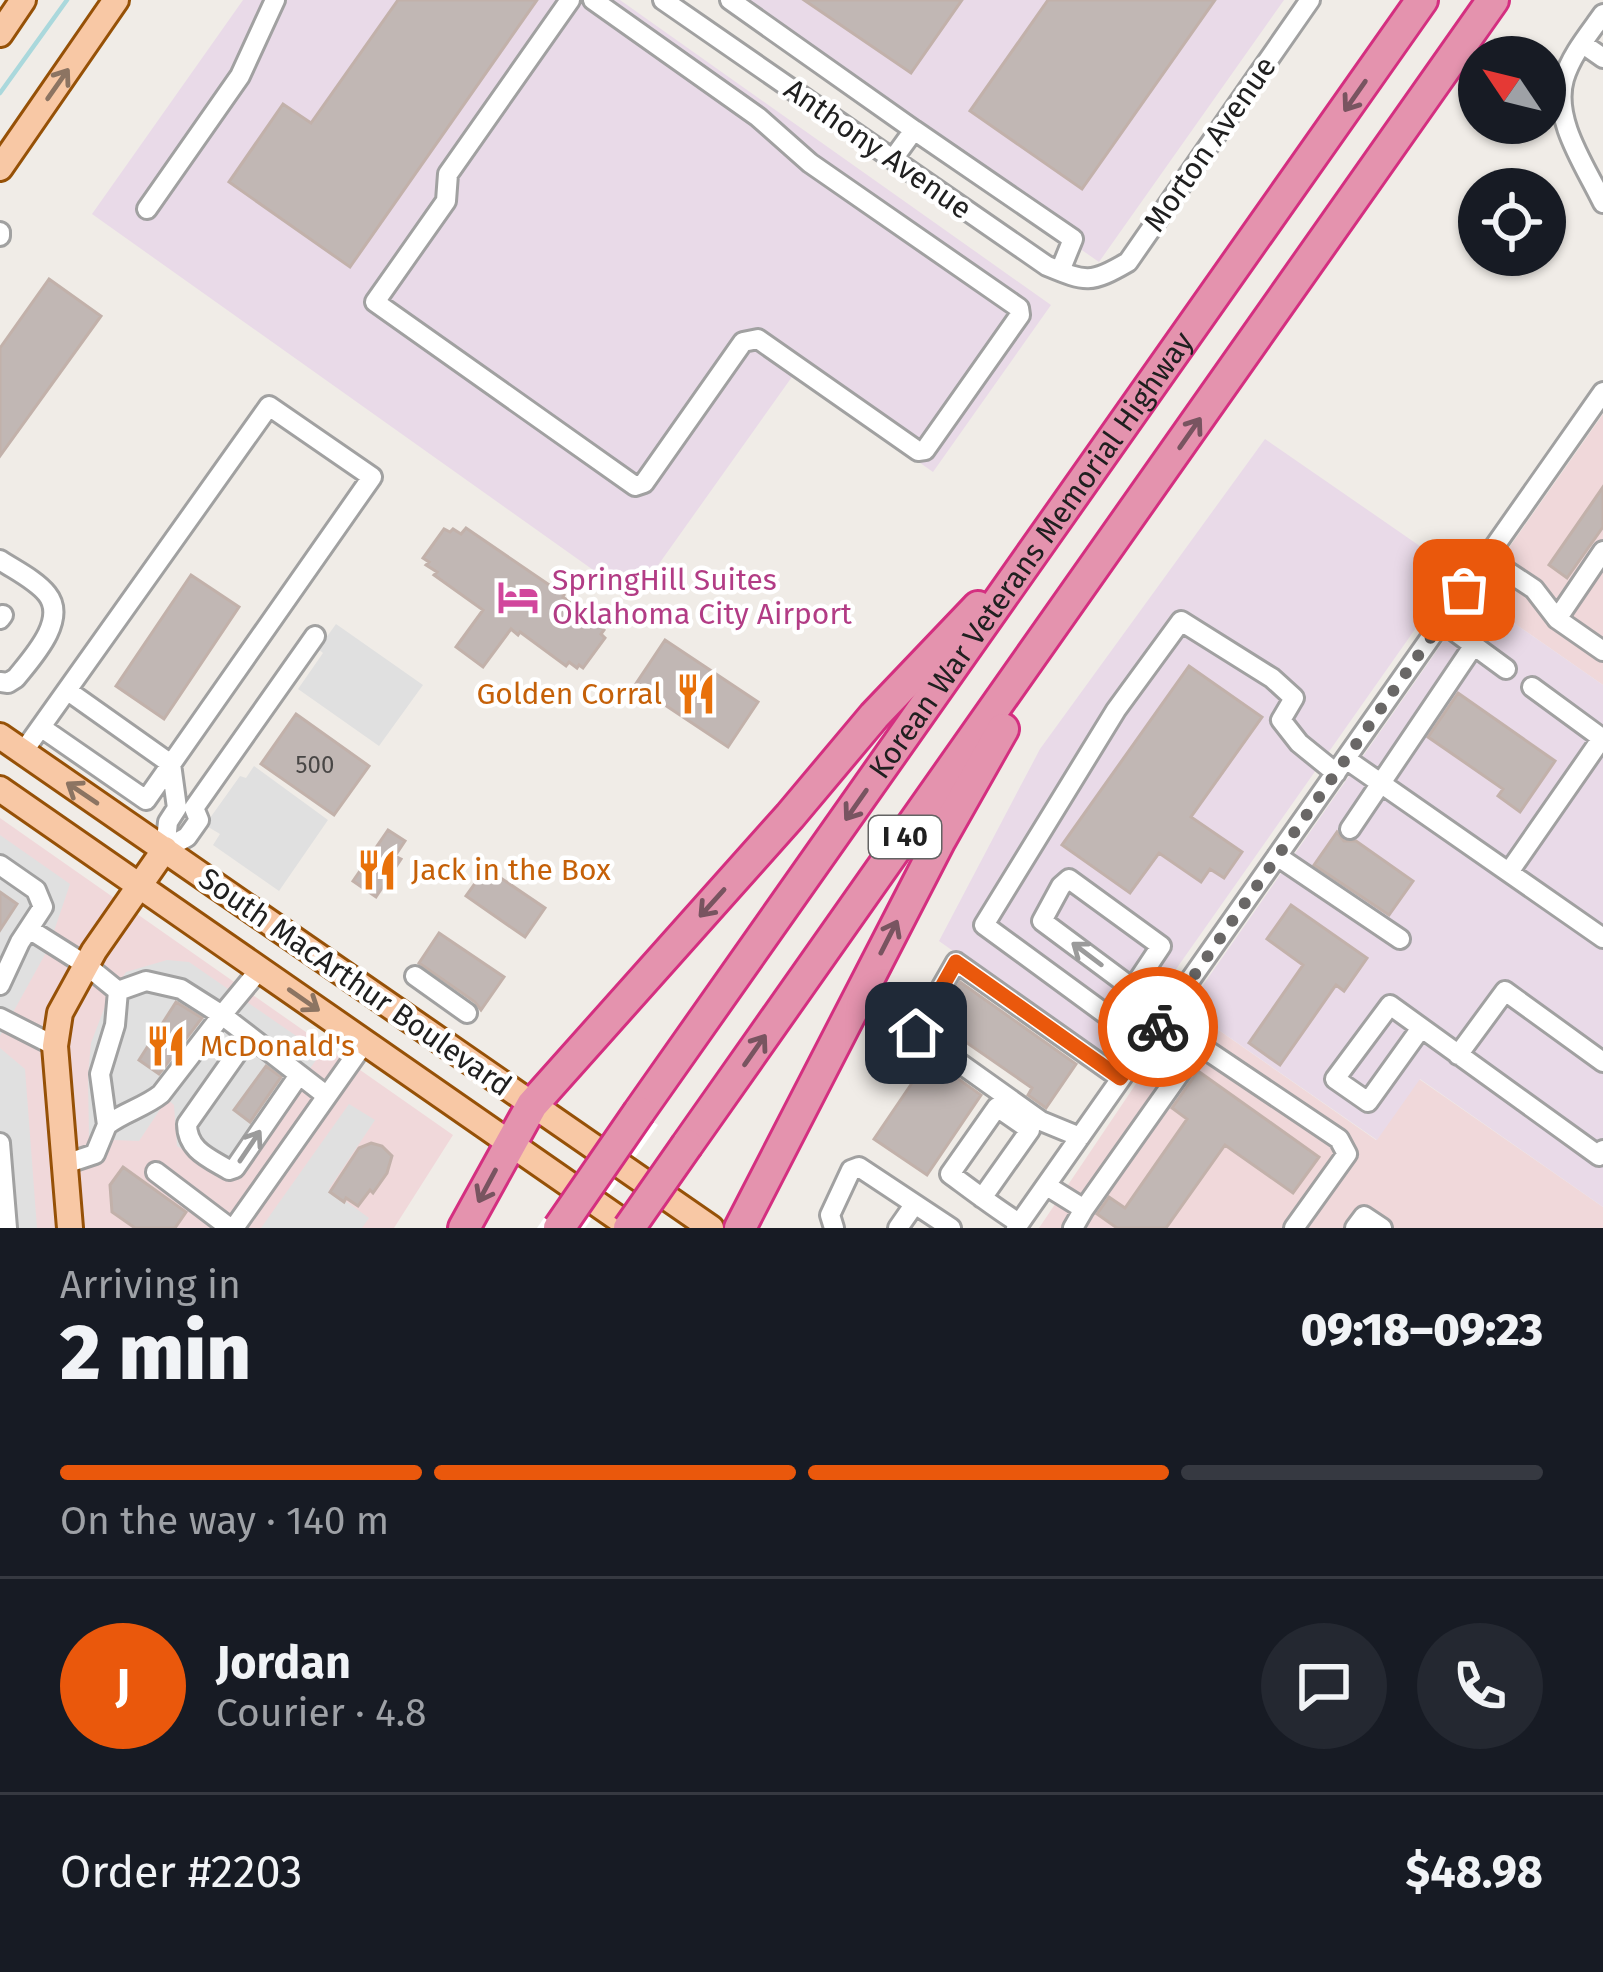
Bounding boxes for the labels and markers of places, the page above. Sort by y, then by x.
pin [1413,539,1515,641]
place label: SpringHill Suites Oklahoma City Airport [552,562,852,632]
hotel icon: SpringHill Suites Oklahoma City Airport [495,574,541,620]
restaurant icon: Golden Corral [673,671,719,717]
place label: Golden Corral [476,676,662,712]
restaurant icon: Jack in the Box [354,847,400,893]
place label: Jack in the Box [411,852,611,888]
pin [865,982,967,1084]
restaurant icon: McDonald's [143,1023,189,1069]
place label: McDonald's [200,1028,355,1064]

